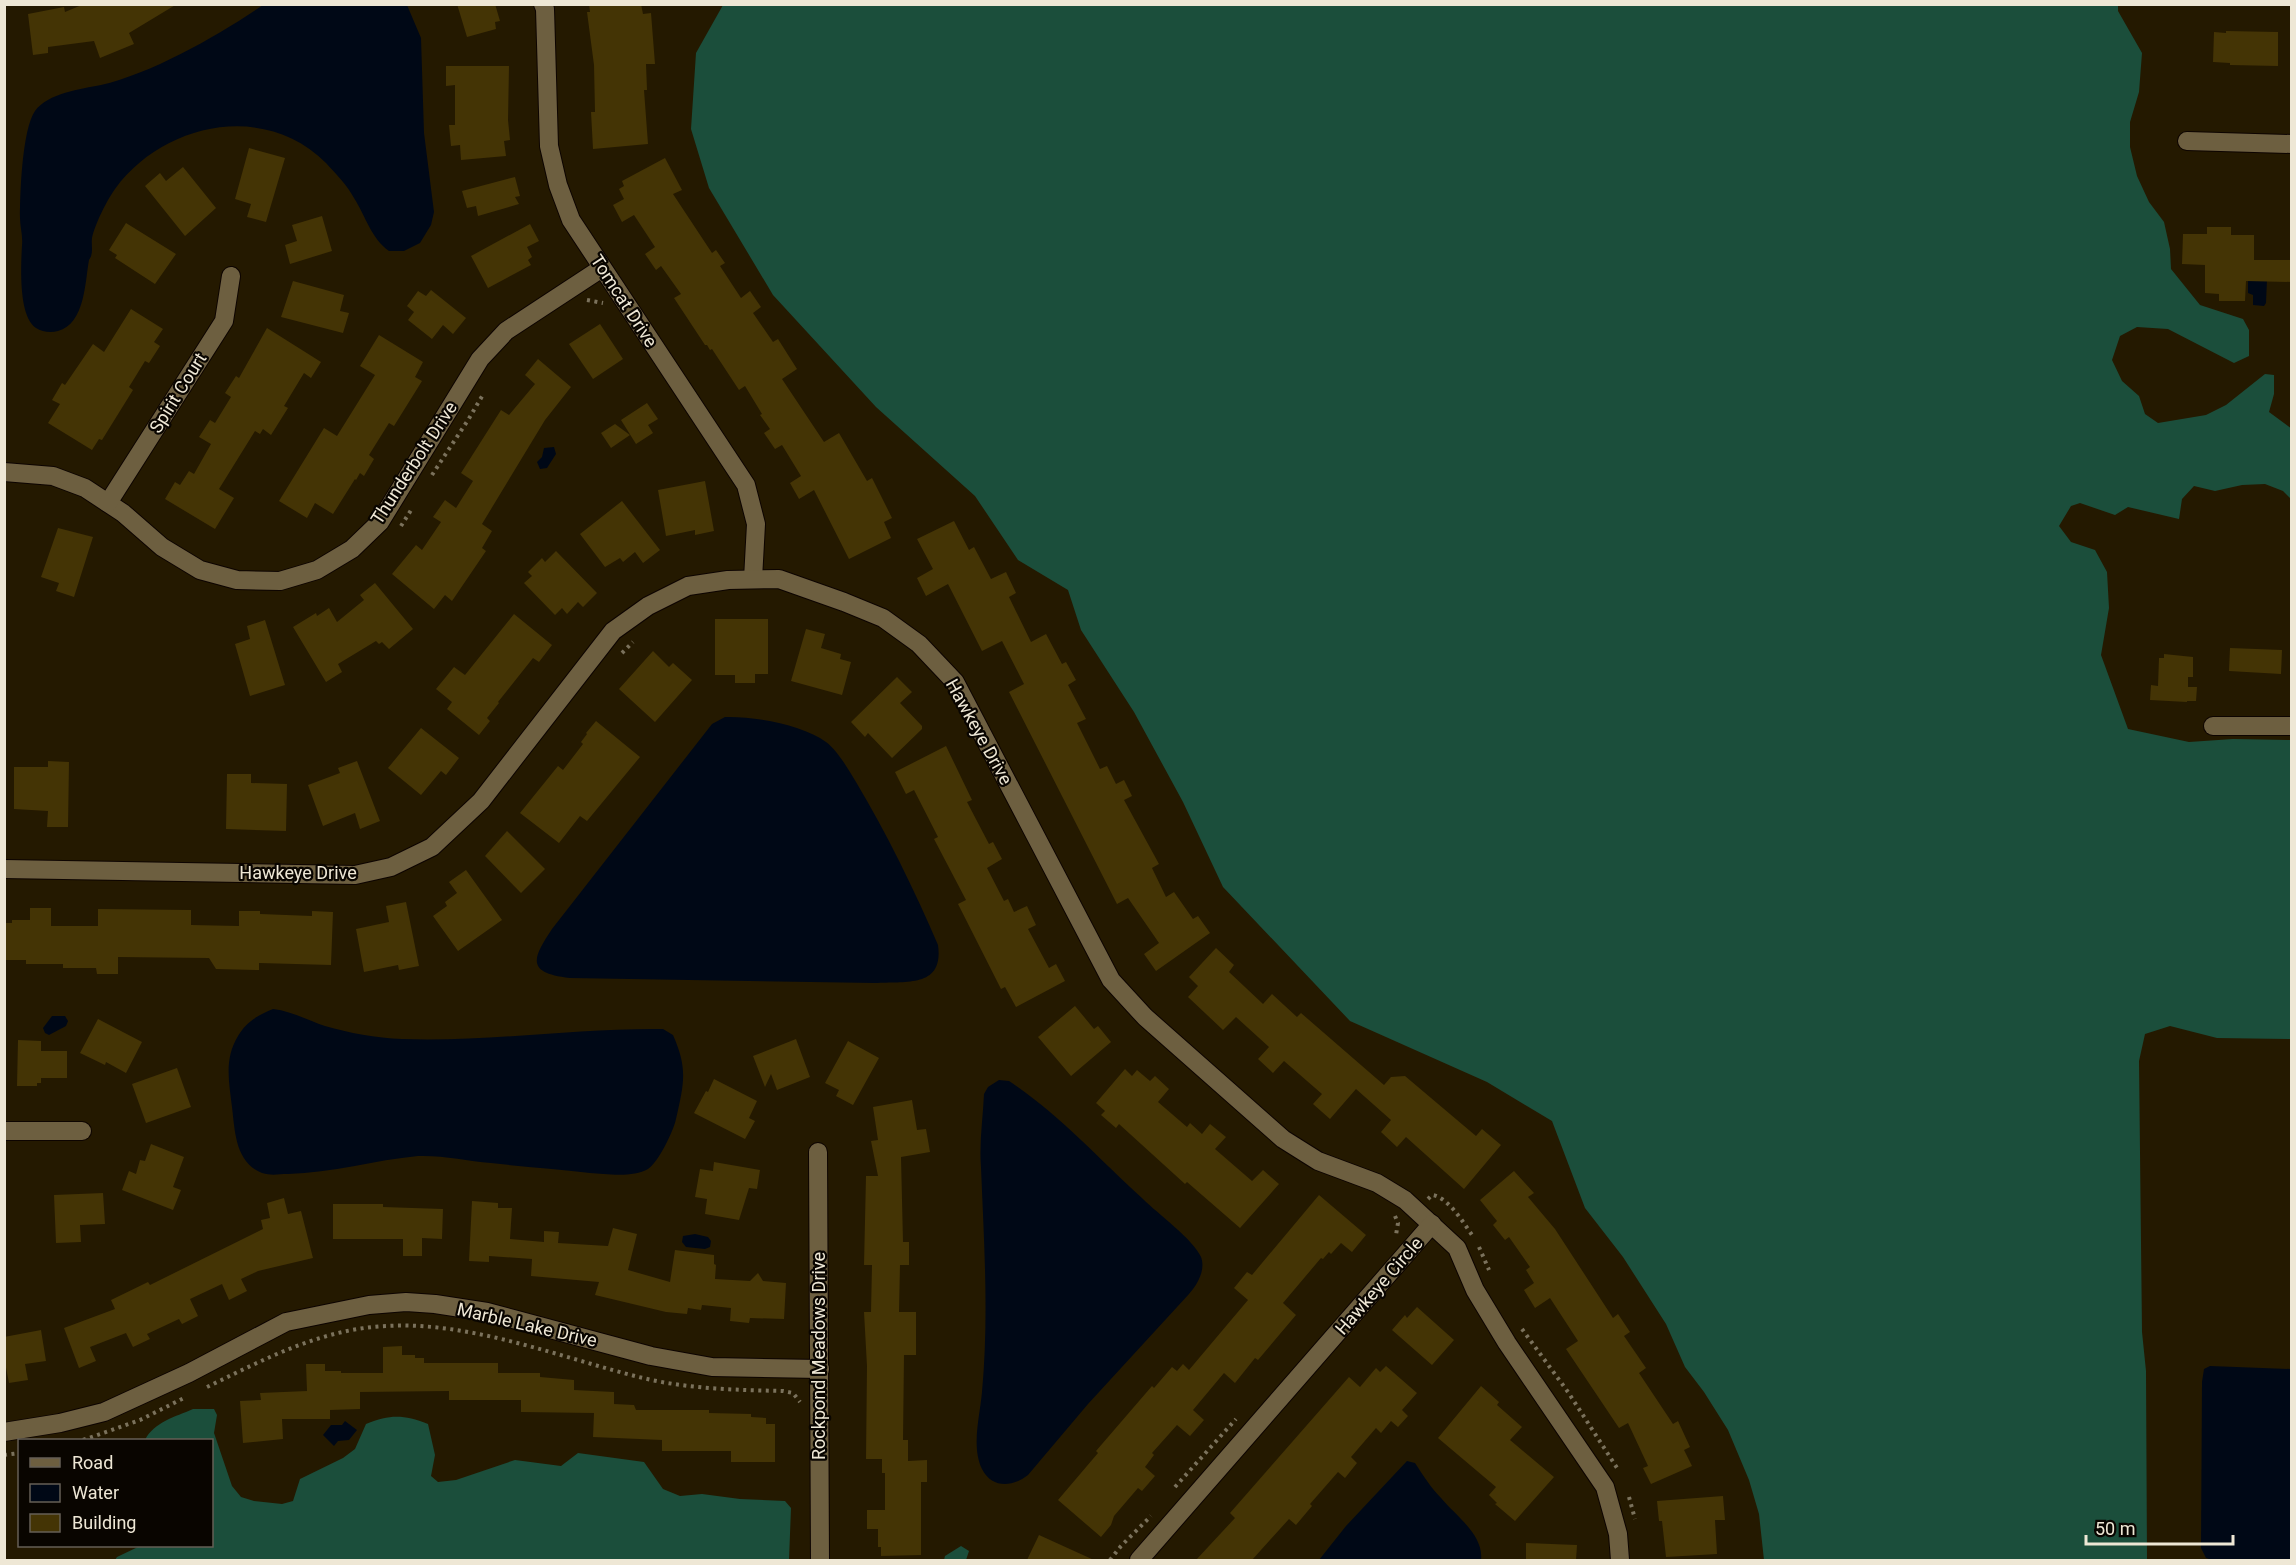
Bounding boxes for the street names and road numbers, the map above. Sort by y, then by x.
street label: Tomcat Drive [587,251,662,351]
street label: Spirit Court [145,349,210,437]
street label: Thunderbolt Drive [366,398,461,528]
street label: Hawkeye Drive [942,675,1017,788]
street label: Hawkeye Drive [239,862,357,883]
street label: Hawkeye Circle [1331,1233,1427,1339]
street label: Rockpond Meadows Drive [808,1252,829,1460]
street label: Marble Lake Drive [455,1298,599,1351]

